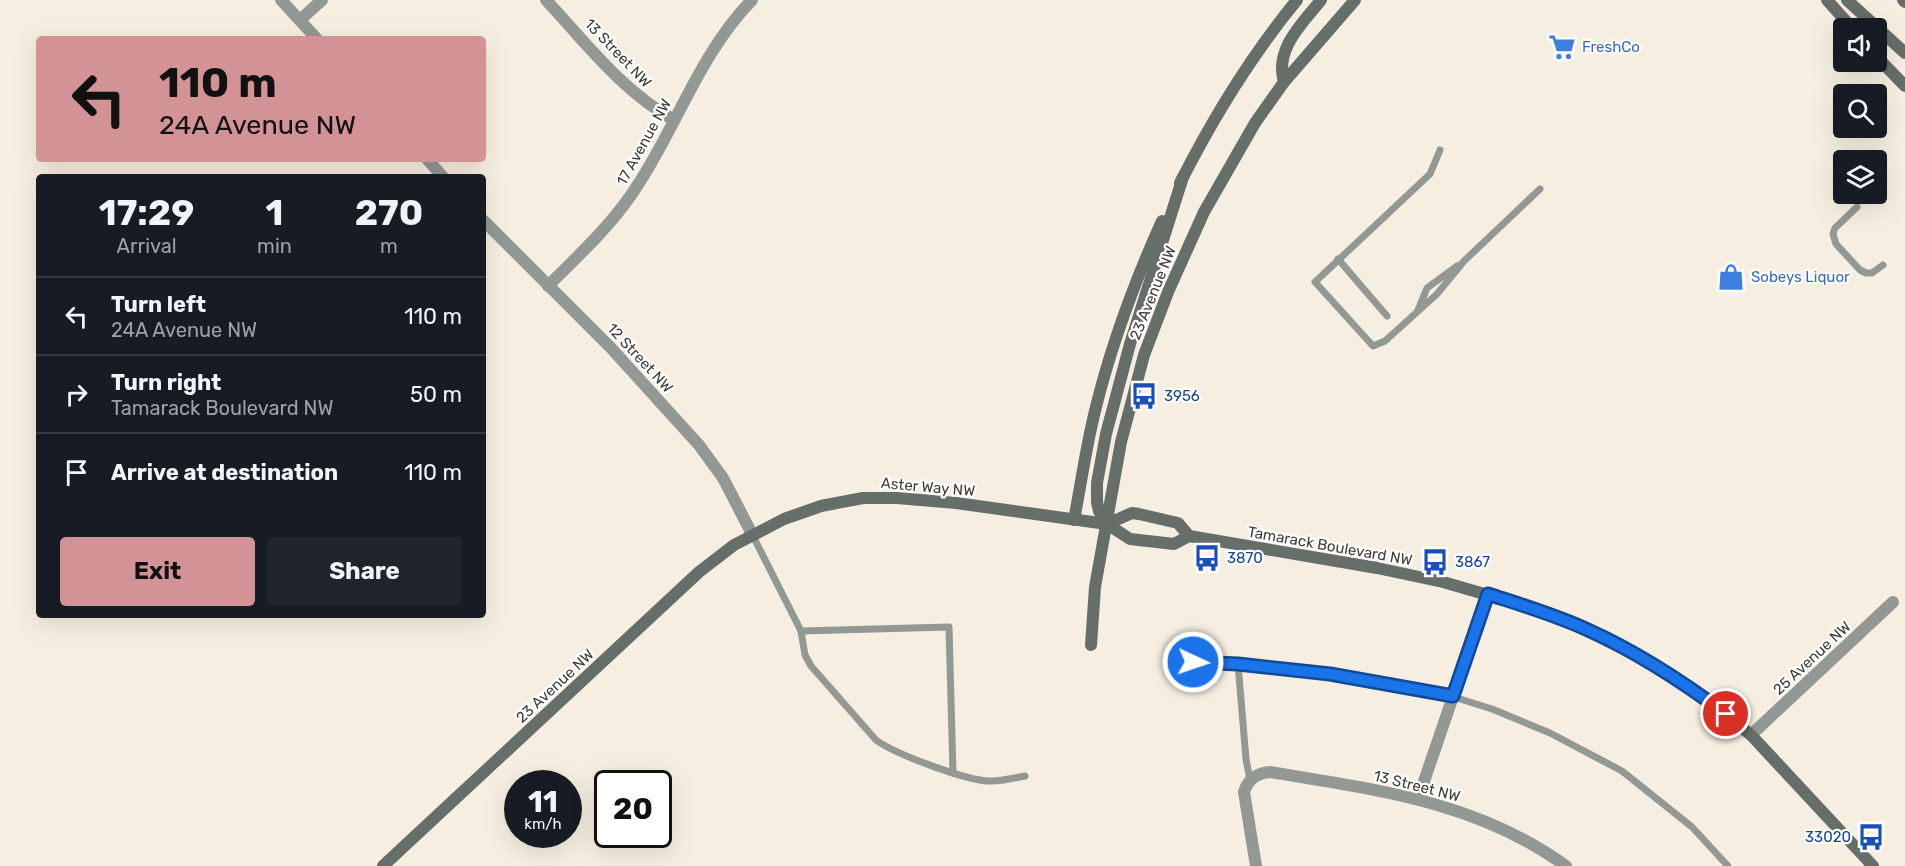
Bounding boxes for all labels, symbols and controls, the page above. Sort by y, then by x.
street label: 13 Street NW [581,15,655,91]
map controls [1833,18,1887,204]
button: sound [1833,18,1887,72]
supermarket icon: FreshCo [1547,32,1577,62]
place label: FreshCo [1582,38,1640,56]
text: 110 m [159,58,277,108]
icon: left [60,60,138,138]
button: search [1833,84,1887,138]
street label: 17 Avenue NW [613,96,675,188]
text: 24A Avenue NW [159,109,356,141]
button: layers [1833,150,1887,204]
text: 17:29 [99,191,194,234]
text: 1 [266,191,283,234]
text: 270 [355,191,423,234]
text: Arrival [117,234,177,258]
text: min [257,234,292,258]
text: m [380,234,398,258]
street label: 23 Avenue NW [1126,243,1180,343]
shop icon: Sobeys Liquor [1716,262,1746,292]
place label: Sobeys Liquor [1751,268,1850,286]
text: Turn left [111,291,206,318]
icon: left [60,300,93,333]
text: 110 m [404,303,462,330]
text: 24A Avenue NW [111,318,257,342]
street label: 12 Street NW [603,320,677,396]
text: Turn right [111,369,221,396]
icon: right [60,378,93,411]
text: 50 m [410,381,462,408]
bus stop icon: 3956 [1129,381,1159,411]
place label: 3956 [1164,387,1200,405]
text: Tamarack Boulevard NW [111,396,334,420]
icon: arrive [60,456,93,489]
text: Arrive at destination [111,459,338,486]
text: 110 m [404,459,462,486]
street label: Aster Way NW [880,474,976,500]
street label: Tamarack Boulevard NW [1246,523,1414,569]
button: Exit [60,537,255,606]
button: Share [267,537,462,606]
bus stop icon: 3870 [1192,543,1222,573]
bus stop icon: 3867 [1420,547,1450,577]
place label: 3870 [1227,549,1263,567]
place label: 3867 [1455,553,1490,571]
street label: 25 Avenue NW [1769,617,1855,699]
position arrow [1161,630,1225,694]
street label: 23 Avenue NW [512,645,598,727]
pin [1700,688,1751,739]
icon: arrive [1709,697,1742,730]
street label: 13 Street NW [1372,767,1462,805]
speed limit sign: 20 [594,770,672,848]
text: 11 [528,784,558,820]
text: km/h [524,815,562,833]
bus stop icon: 33020 [1856,822,1886,852]
place label: 33020 [1805,828,1851,846]

